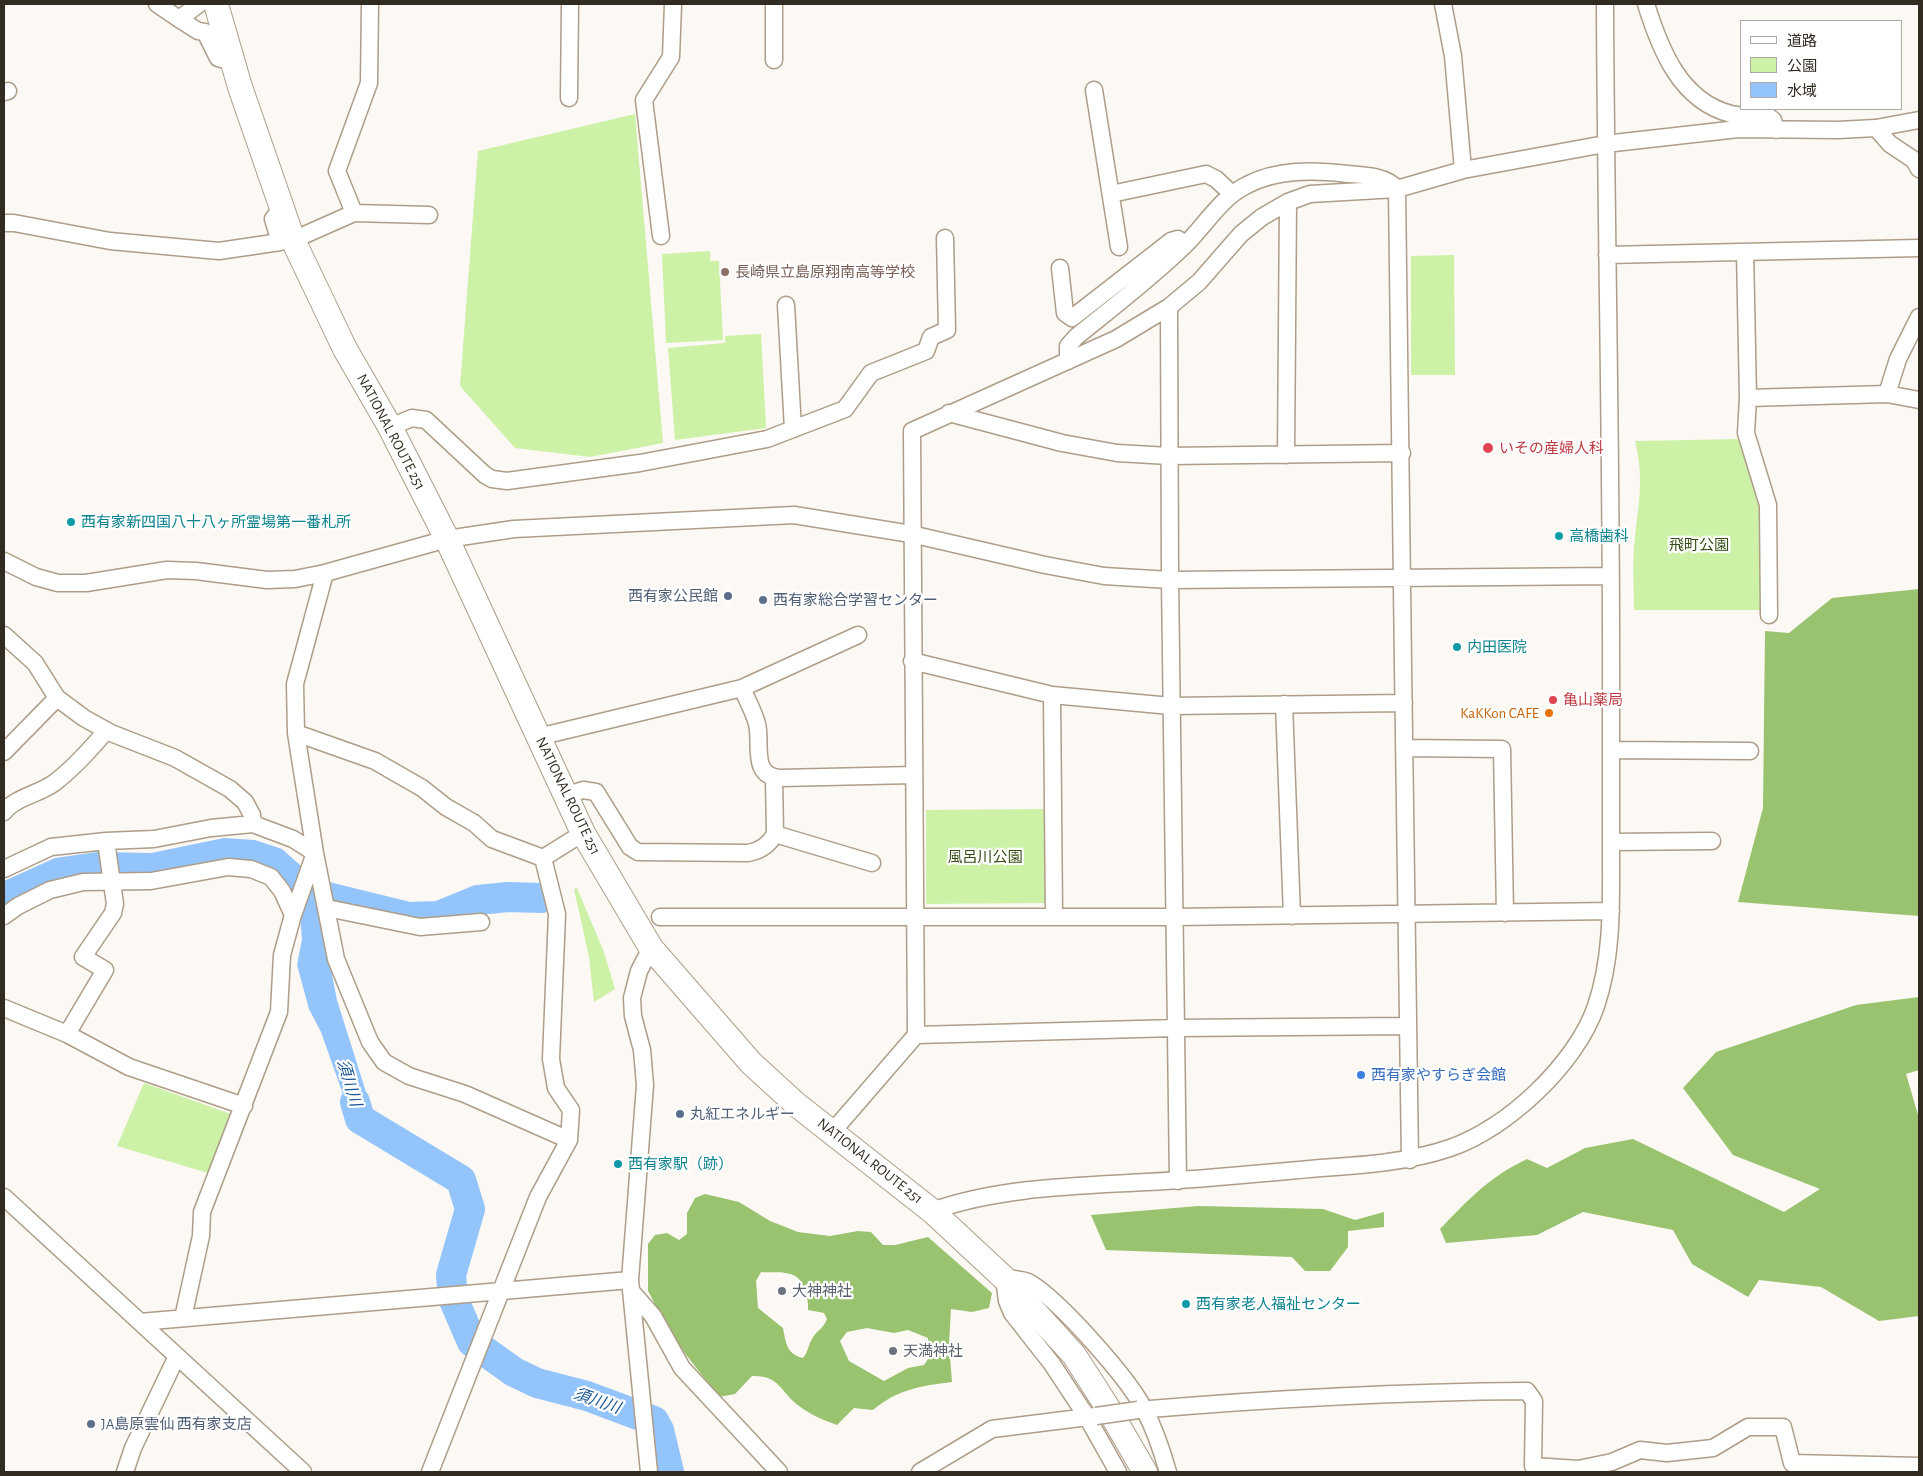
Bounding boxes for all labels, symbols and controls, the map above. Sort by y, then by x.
legend [1740,20,1903,110]
text: 道路 [1787,34,1817,49]
text: 公園 [1787,59,1817,74]
text: 水域 [1787,84,1817,99]
place label: 長崎県立島原翔南高等学校 [735,263,915,281]
marker: 長崎県立島原翔南高等学校 [719,266,731,278]
street label: NATIONAL ROUTE 251 [353,371,429,493]
place label: いその産婦人科 [1499,439,1604,457]
marker: いその産婦人科 [1481,441,1495,455]
place label: 西有家新四国八十八ヶ所霊場第一番札所 [81,513,351,531]
marker: 西有家新四国八十八ヶ所霊場第一番札所 [65,516,77,528]
place label: 高橋歯科 [1569,527,1629,545]
marker: 高橋歯科 [1553,530,1565,542]
park label: 飛町公園 [1669,536,1729,554]
place label: 西有家公民館 [628,587,718,605]
marker: 西有家公民館 [722,590,734,602]
place label: 西有家総合学習センター [773,591,938,609]
marker: 西有家総合学習センター [757,594,769,606]
place label: 内田医院 [1467,638,1527,656]
marker: 内田医院 [1451,641,1463,653]
place label: 亀山薬局 [1563,691,1623,709]
marker: 亀山薬局 [1547,694,1559,706]
place label: KaKKon CAFE [1460,704,1539,722]
marker: KaKKon CAFE [1543,707,1555,719]
street label: NATIONAL ROUTE 251 [532,734,604,858]
park label: 風呂川公園 [948,848,1022,866]
water label: 須川川 [333,1057,365,1109]
place label: 西有家やすらぎ会館 [1371,1066,1506,1084]
marker: 西有家やすらぎ会館 [1355,1069,1367,1081]
place label: 丸紅エネルギー [690,1105,795,1123]
marker: 丸紅エネルギー [674,1108,686,1120]
street label: NATIONAL ROUTE 251 [814,1114,926,1208]
place label: 西有家駅（跡） [628,1155,733,1173]
marker: 西有家駅（跡） [612,1158,624,1170]
place label: 大神神社 [792,1282,852,1300]
marker: 大神神社 [776,1285,788,1297]
place label: 西有家老人福祉センター [1196,1295,1361,1313]
marker: 西有家老人福祉センター [1180,1298,1192,1310]
place label: 天満神社 [903,1342,963,1360]
marker: 天満神社 [887,1345,899,1357]
water label: 須川川 [571,1384,623,1418]
place label: JA島原雲仙 西有家支店 [101,1415,252,1433]
marker: JA島原雲仙 西有家支店 [85,1418,97,1430]

